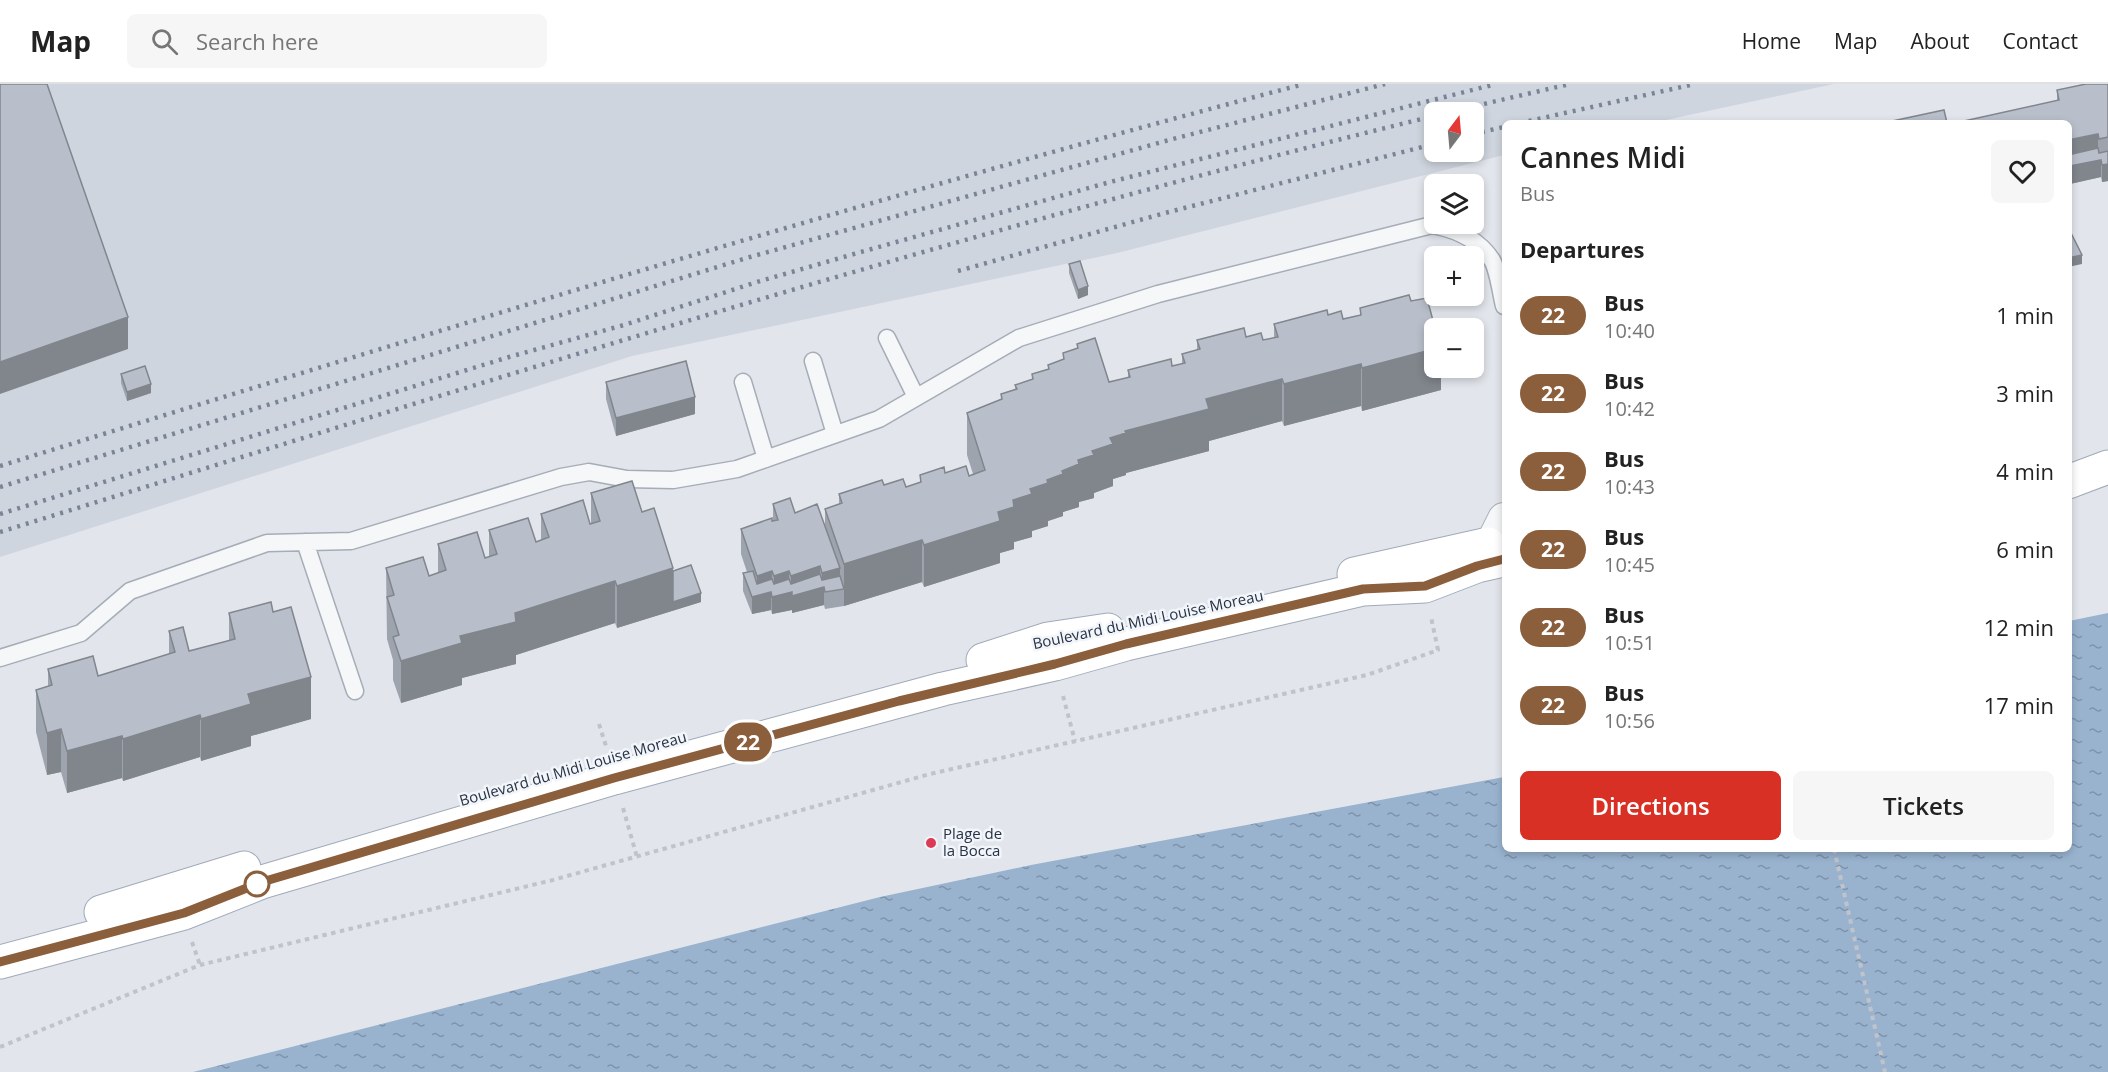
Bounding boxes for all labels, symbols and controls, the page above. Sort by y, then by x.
search box [127,14,547,68]
text: Map [30,22,91,60]
icon: search [148,25,181,58]
text: Search here [196,26,319,56]
text: Home [1742,27,1801,55]
text: Map [1834,27,1877,55]
text: About [1910,27,1970,55]
text: Contact [2003,27,2078,55]
north arrow [1424,102,1484,162]
map controls [1424,102,1484,378]
text: Cannes Midi [1520,138,1685,176]
button: heart [1991,140,2054,203]
button: layers [1424,174,1484,234]
text: Bus [1520,180,1555,207]
text: Departures [1520,234,1644,264]
button: + [1424,246,1484,306]
text: Bus [1604,287,1644,317]
text: 1 min [1996,300,2054,330]
text: 22 [1541,301,1565,329]
text: 10:40 [1604,317,1655,344]
button: − [1424,318,1484,378]
text: Bus [1604,365,1644,395]
text: 3 min [1996,378,2054,408]
text: 22 [1541,379,1565,407]
text: 10:42 [1604,395,1655,422]
text: Bus [1604,443,1644,473]
text: 4 min [1996,456,2054,486]
text: 22 [1541,457,1565,485]
text: 10:43 [1604,473,1655,500]
text: Bus [1604,521,1644,551]
text: 6 min [1996,534,2054,564]
text: 22 [1541,535,1565,563]
text: 10:45 [1604,551,1655,578]
street label: Boulevard du Midi Louise Moreau [1031,585,1265,653]
text: Bus [1604,599,1644,629]
text: 12 min [1984,612,2054,642]
text: 22 [1541,613,1565,641]
text: 10:51 [1604,629,1655,656]
text: Bus [1604,677,1644,707]
text: 17 min [1984,690,2054,720]
text: 22 [1541,691,1565,719]
text: 10:56 [1604,707,1655,734]
line badge: 22 [721,722,775,762]
street label: Boulevard du Midi Louise Moreau [457,726,689,810]
text: 22 [736,728,760,756]
button: Directions [1520,771,1781,840]
button: Tickets [1793,771,2054,840]
place label: Plage de la Bocca [943,823,1002,860]
marker: Plage de la Bocca [924,836,938,850]
unlabelled marker [244,871,270,897]

